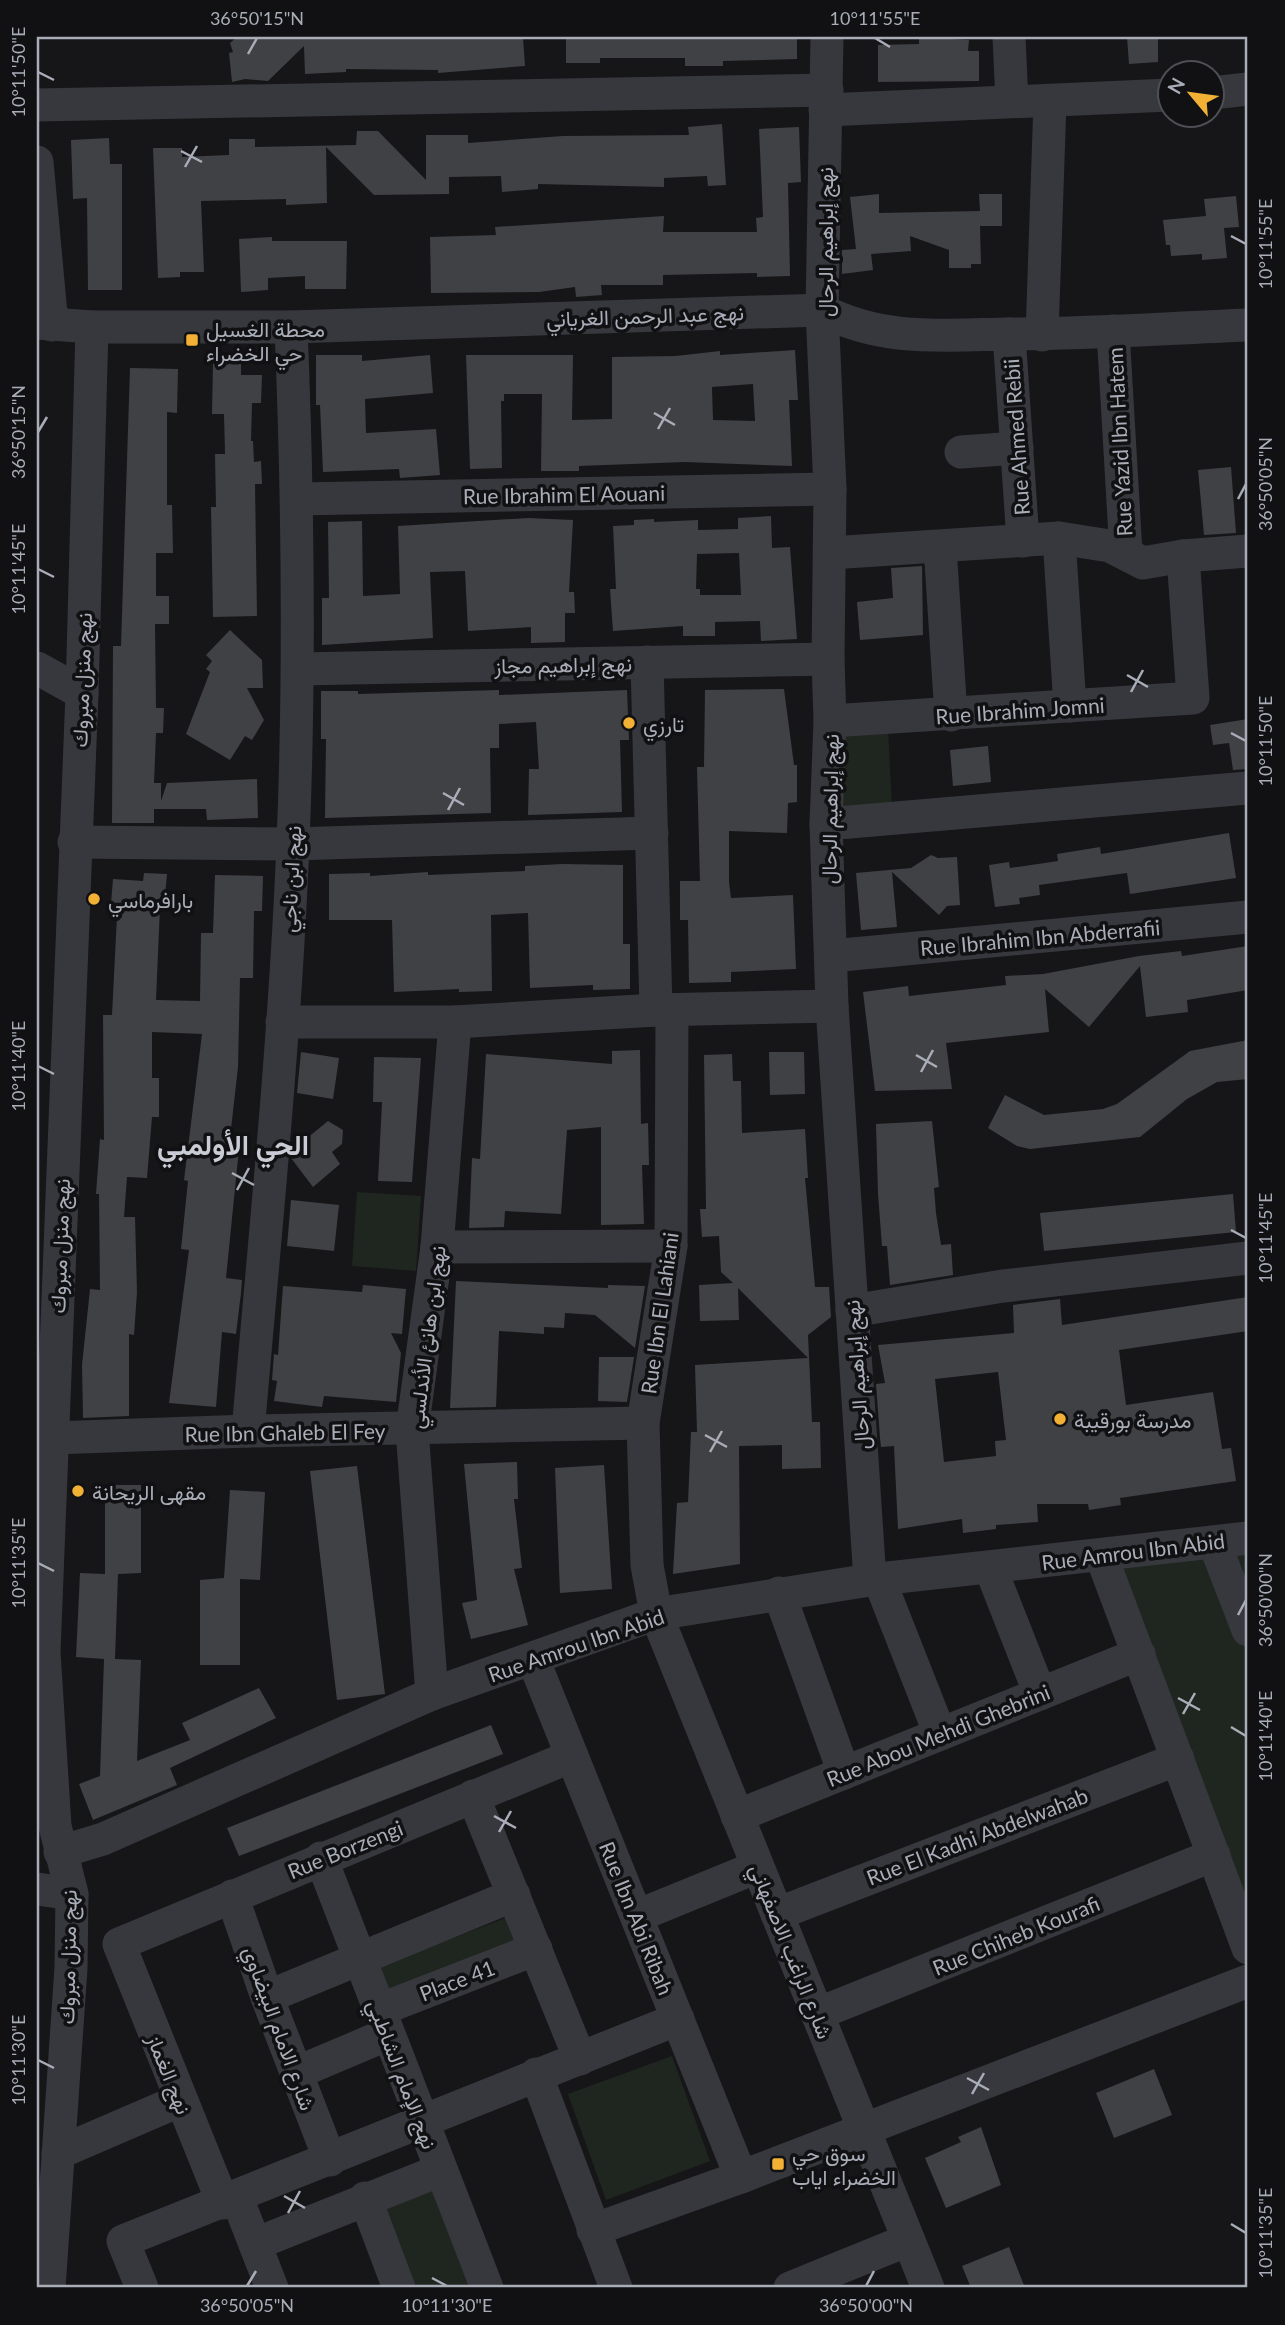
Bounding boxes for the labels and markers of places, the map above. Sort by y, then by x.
place label: محطة الغسيل حي الخضراء [206,316,325,371]
marker: محطة الغسيل حي الخضراء [184,332,200,348]
place label: تارزي [643,711,684,742]
marker: تارزي [621,715,637,731]
place label: بارافرماسي [108,887,193,918]
marker: بارافرماسي [86,891,102,907]
place label: مدرسة بورقيبة [1074,1407,1191,1434]
marker: مدرسة بورقيبة [1052,1411,1068,1427]
place label: مقهى الريحانة [92,1479,206,1506]
marker: مقهى الريحانة [70,1483,86,1499]
place label: سوق حي الخضراء اياب [792,2140,896,2191]
marker: سوق حي الخضراء اياب [770,2156,786,2172]

